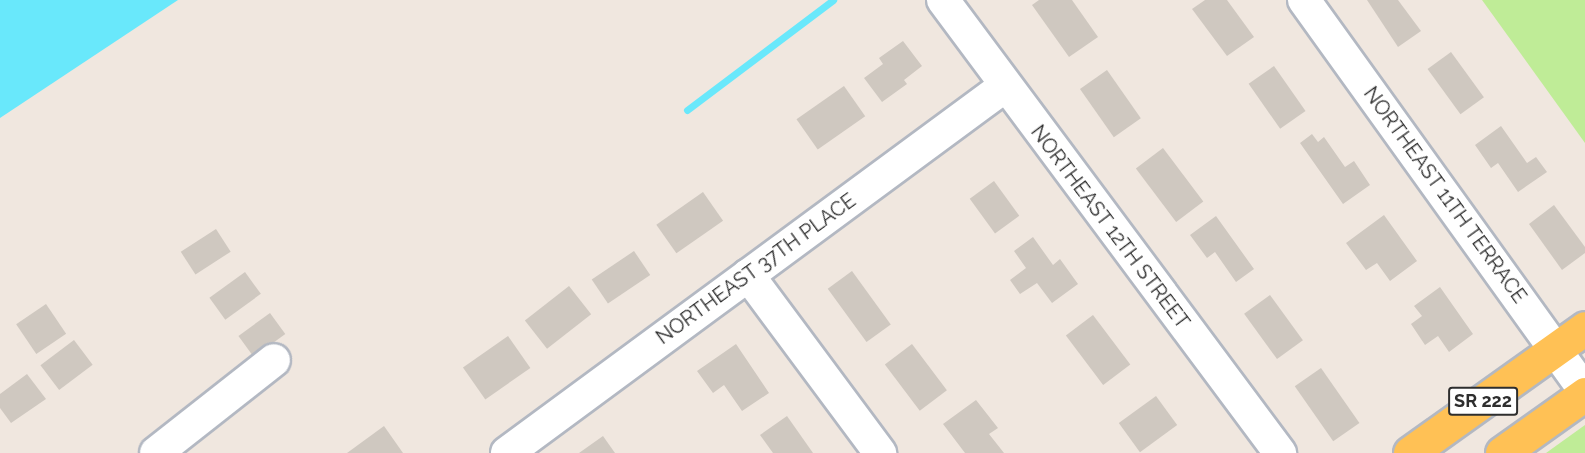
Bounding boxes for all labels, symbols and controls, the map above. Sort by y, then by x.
street label: NORTHEAST 11TH TERRACE [1358,82,1532,308]
street label: NORTHEAST 12TH STREET [1025,120,1195,334]
street label: NORTHEAST 37TH PLACE [651,188,861,350]
road number: SR 222 [1447,386,1519,416]

